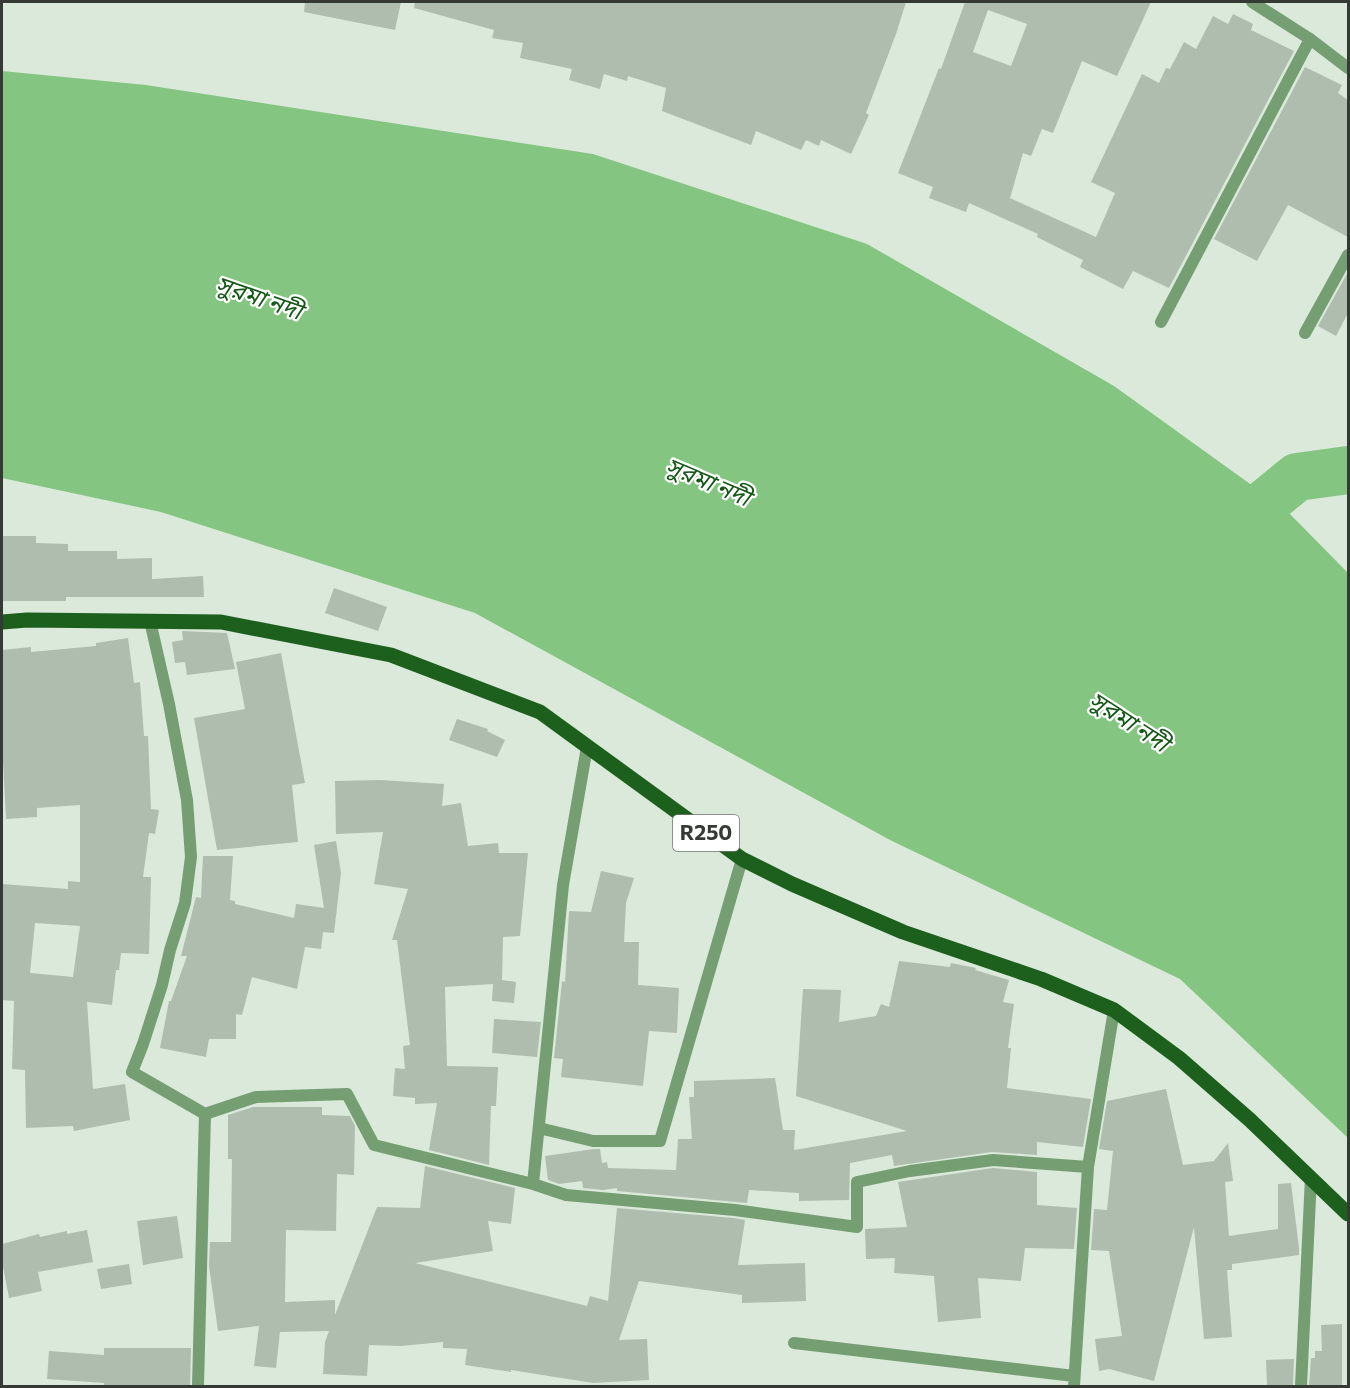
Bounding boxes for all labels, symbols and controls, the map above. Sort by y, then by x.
water label: সুরমা নদী [212,268,311,327]
water label: সুরমা নদী [662,450,759,514]
water label: সুরমা নদী [1084,684,1179,760]
road number: R250 [673,815,739,851]

